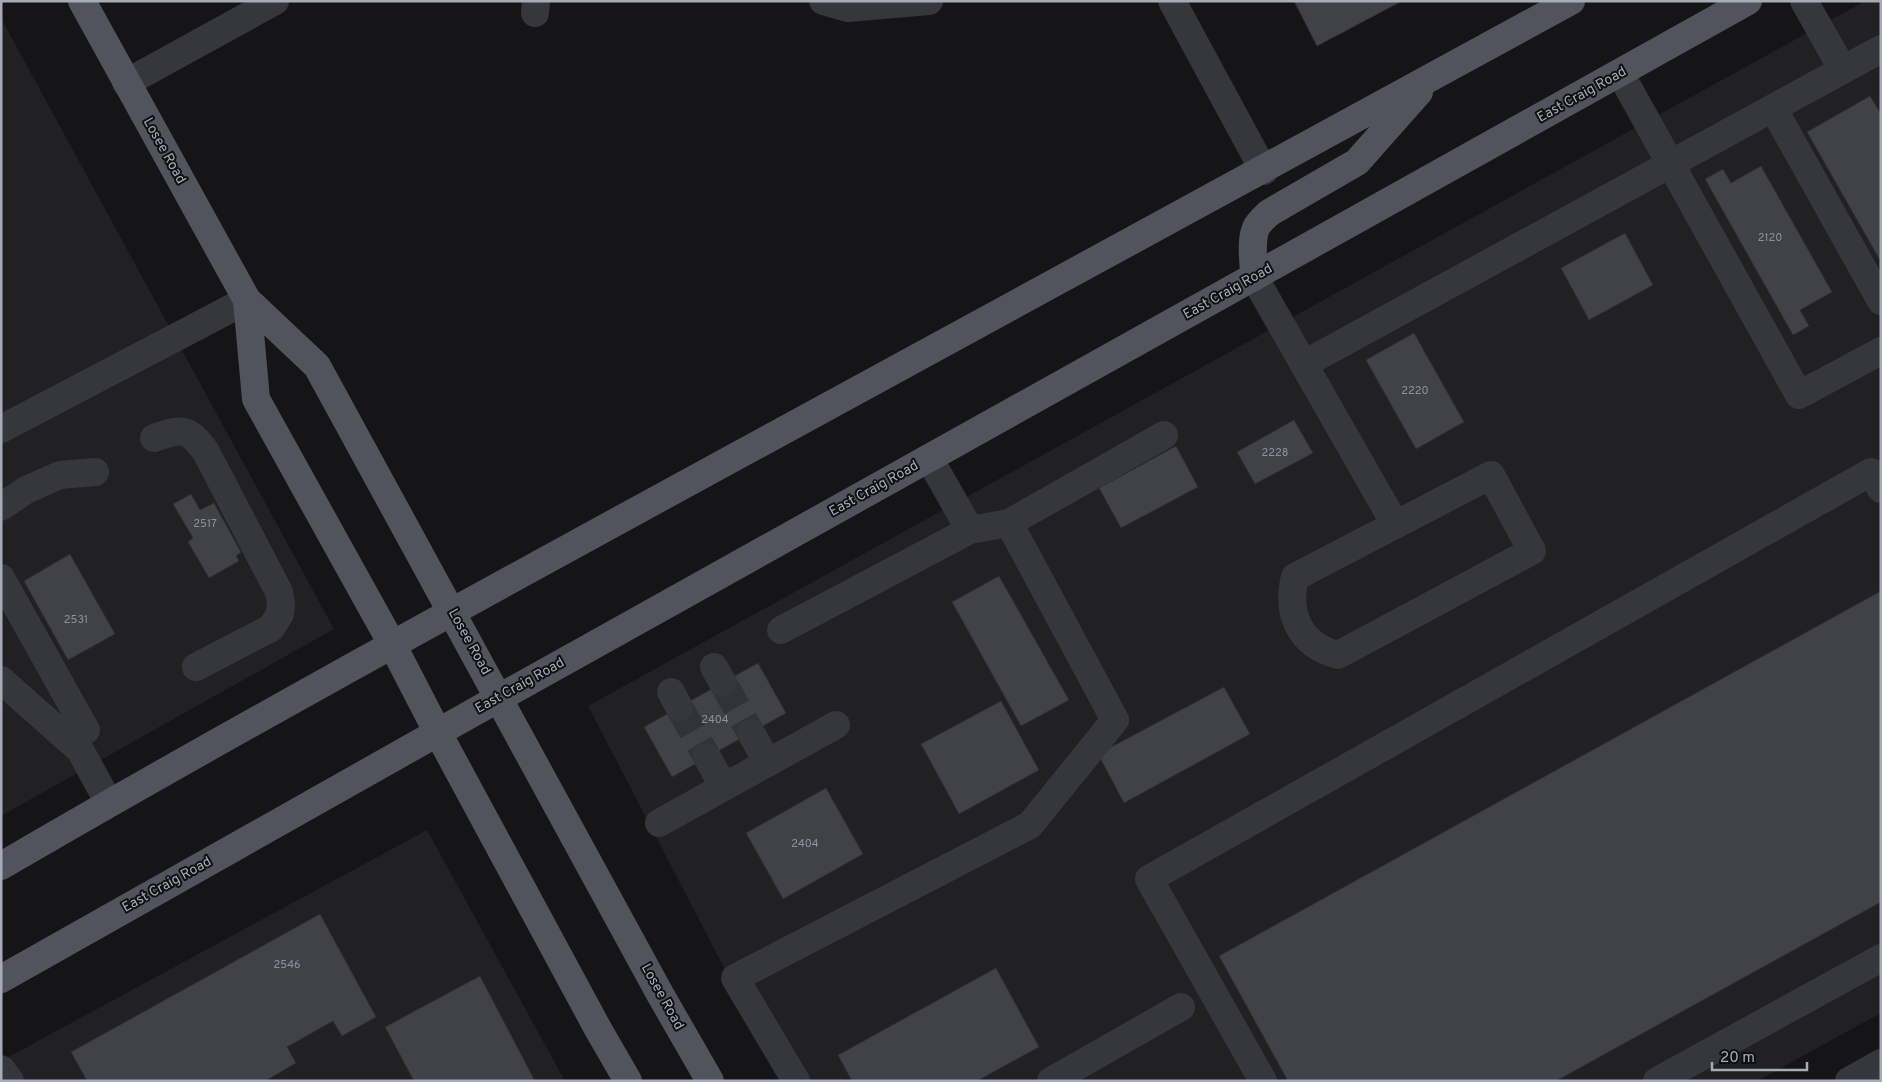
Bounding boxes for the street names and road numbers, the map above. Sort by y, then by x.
street label: East Craig Road [1534,63,1630,127]
street label: Losee Road [139,115,189,187]
street label: East Craig Road [1180,260,1276,324]
street label: East Craig Road [826,457,922,521]
street label: Losee Road [444,606,494,678]
street label: East Craig Road [472,654,568,718]
street label: East Craig Road [119,853,215,917]
street label: Losee Road [637,961,687,1033]

